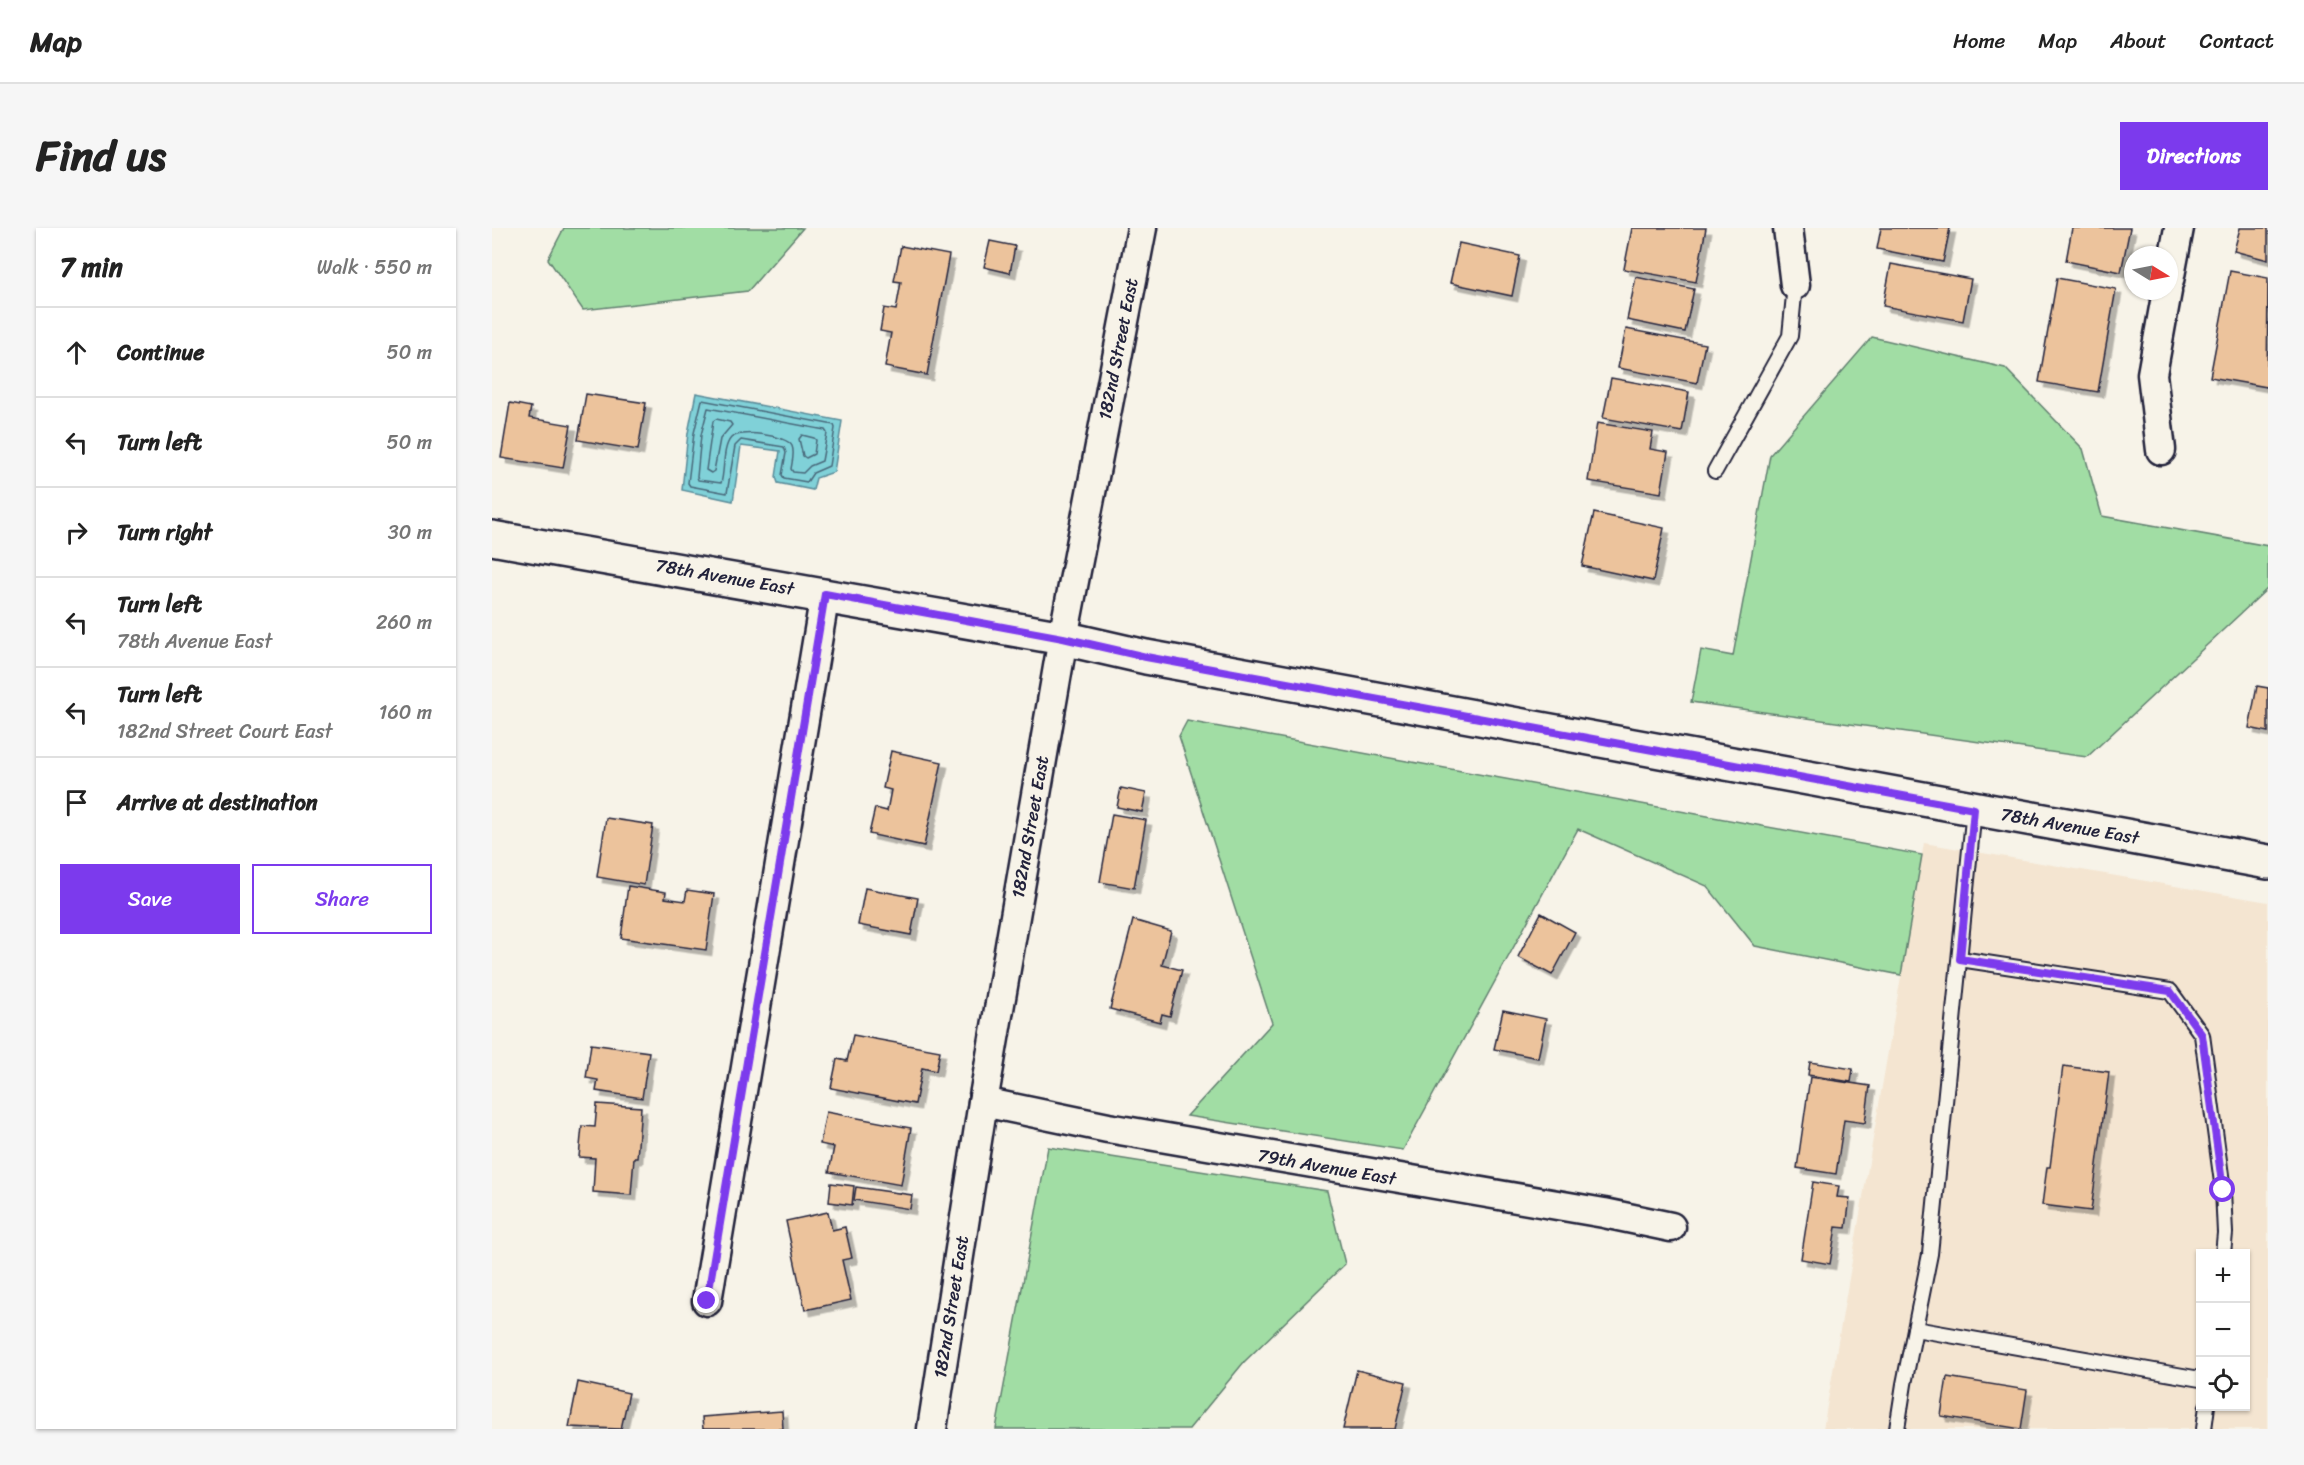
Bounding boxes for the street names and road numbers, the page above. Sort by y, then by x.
street label: 182nd Street East [1089,275,1147,423]
street label: 78th Avenue East [653,549,797,605]
street label: 182nd Street East [1002,753,1058,901]
street label: 78th Avenue East [1998,798,2142,854]
street label: 79th Avenue East [1255,1139,1399,1195]
street label: 182nd Street East [924,1233,978,1381]

